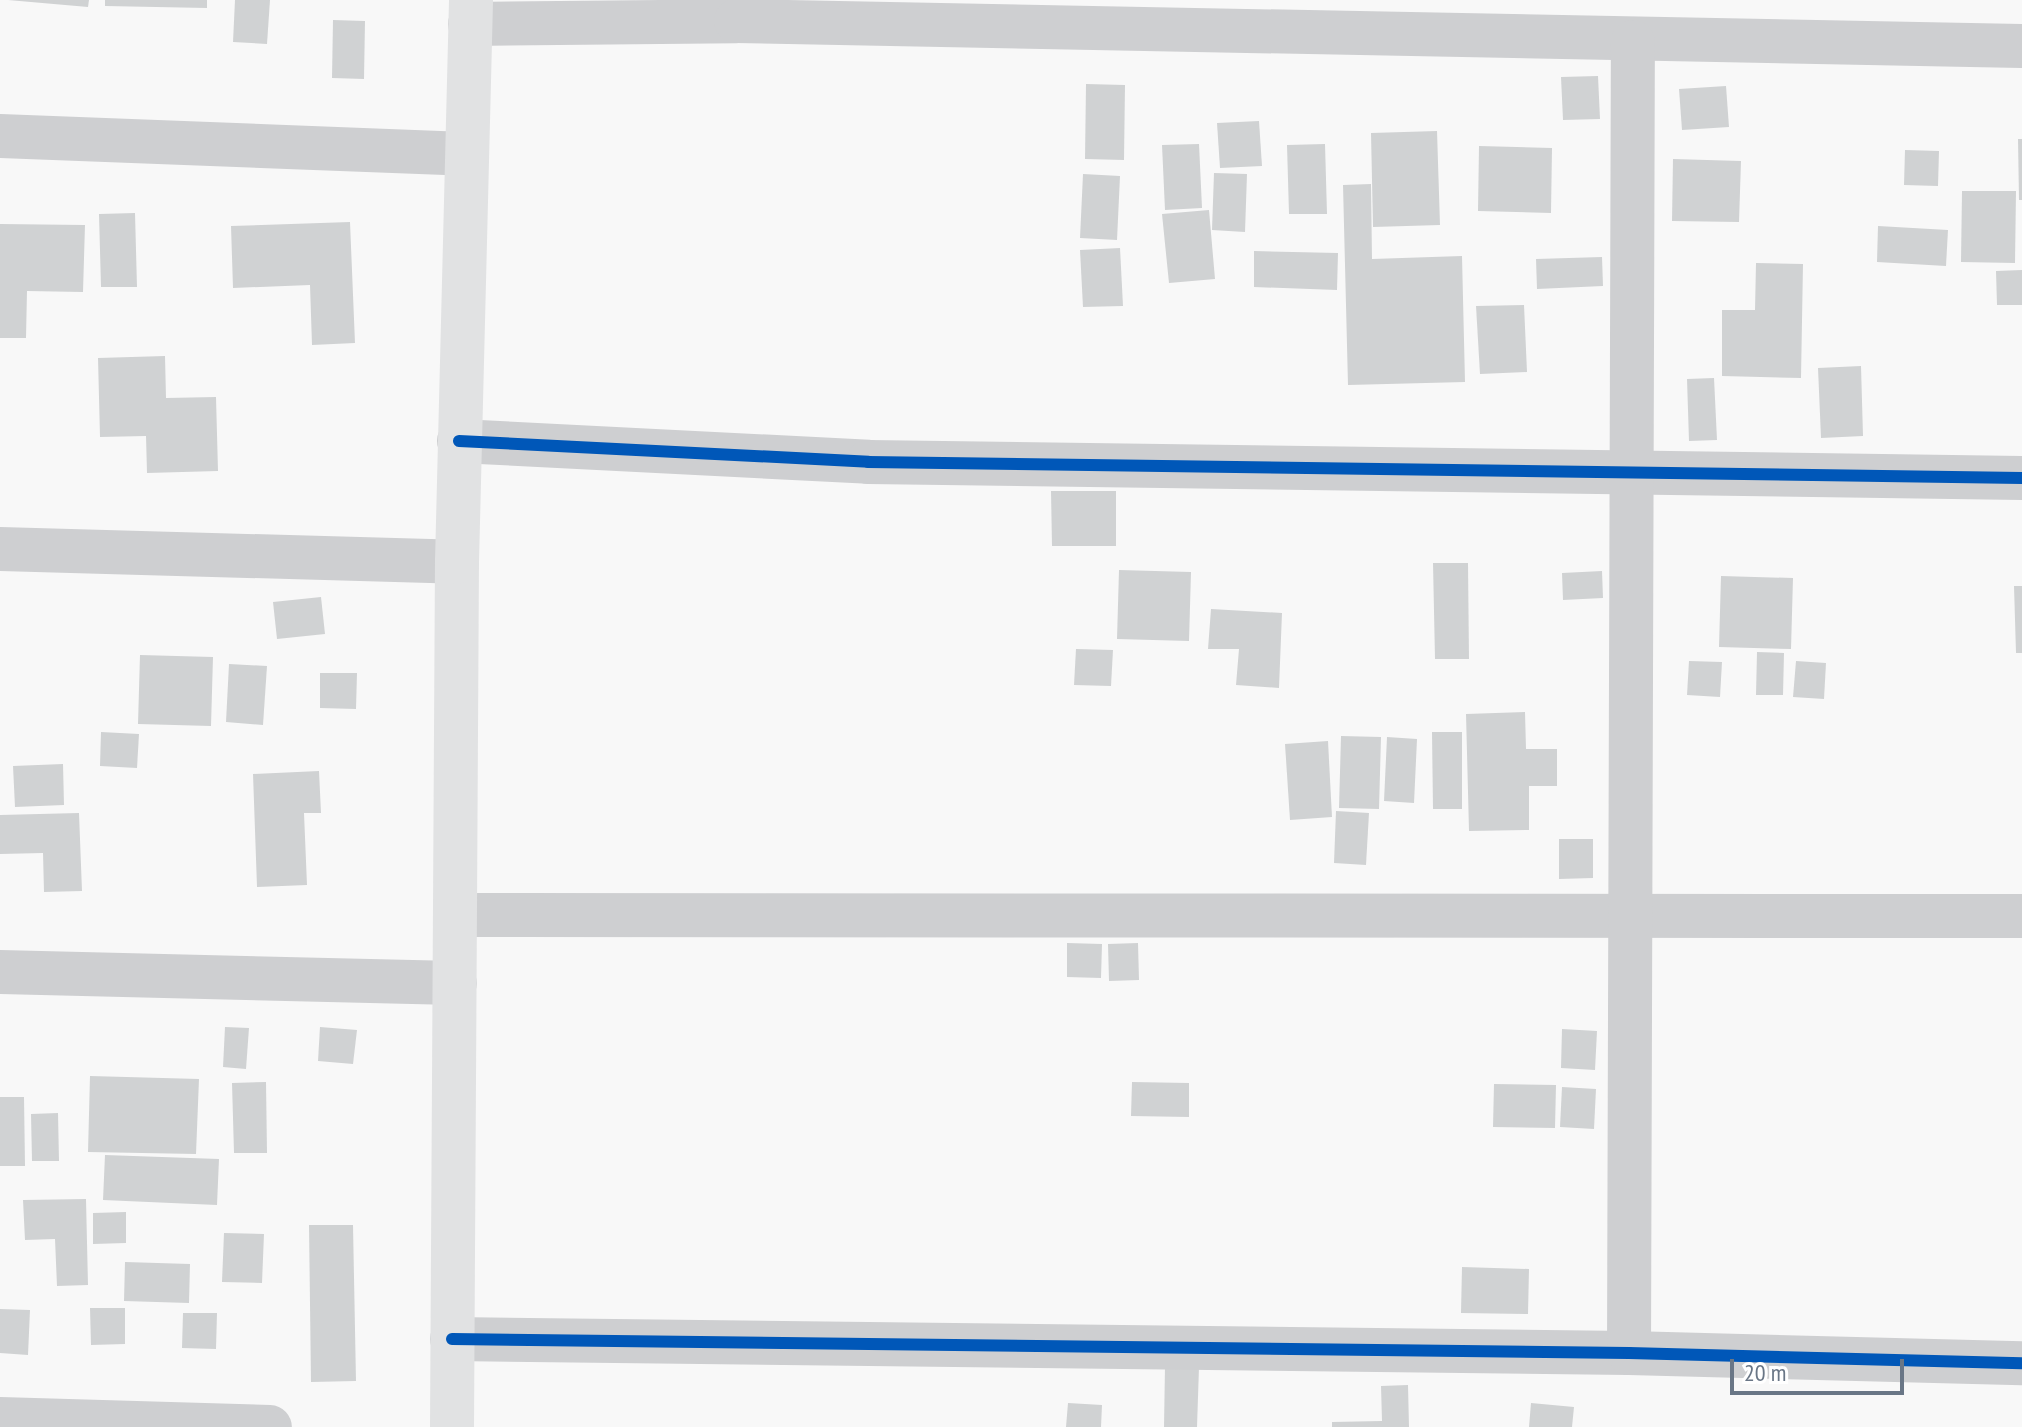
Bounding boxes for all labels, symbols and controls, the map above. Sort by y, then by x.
scale bar [1734,1343,1908,1393]
text: 20 m [1744,1357,1786,1388]

